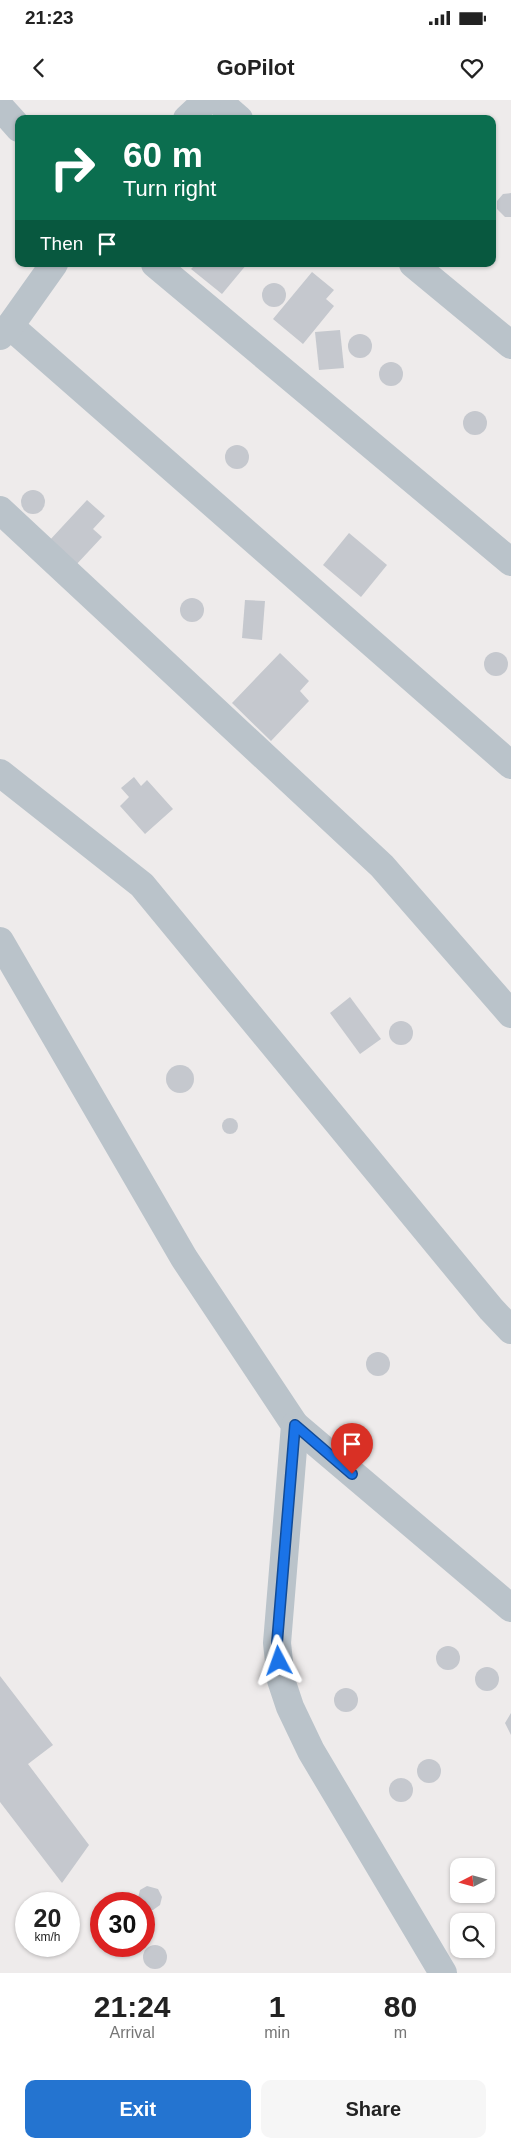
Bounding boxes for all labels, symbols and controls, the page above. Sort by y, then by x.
text: 21:23 [25,7,74,28]
icon: back [25,54,53,82]
icon: heart [458,54,486,82]
text: GoPilot [216,55,295,80]
icon: right [40,135,105,200]
text: 60 m [123,135,203,174]
text: Turn right [123,176,216,201]
icon: arrive [93,230,121,258]
text: Then [40,233,83,254]
pin [331,1423,373,1474]
icon: arrive [338,1430,366,1458]
position arrow [252,1634,304,1686]
north arrow [450,1858,495,1902]
map controls [450,1858,495,1958]
speed limit sign: 30 [90,1892,155,1957]
text: 20 [34,1904,61,1932]
button: search [450,1913,495,1958]
text: km/h [34,1930,61,1944]
text: 21:24 [94,1990,171,2023]
text: 1 [269,1990,286,2023]
text: 80 [384,1990,417,2023]
text: Arrival [109,2024,155,2041]
text: min [264,2024,290,2041]
text: m [394,2024,407,2041]
button: Exit [25,2080,251,2138]
button: Share [261,2080,486,2138]

